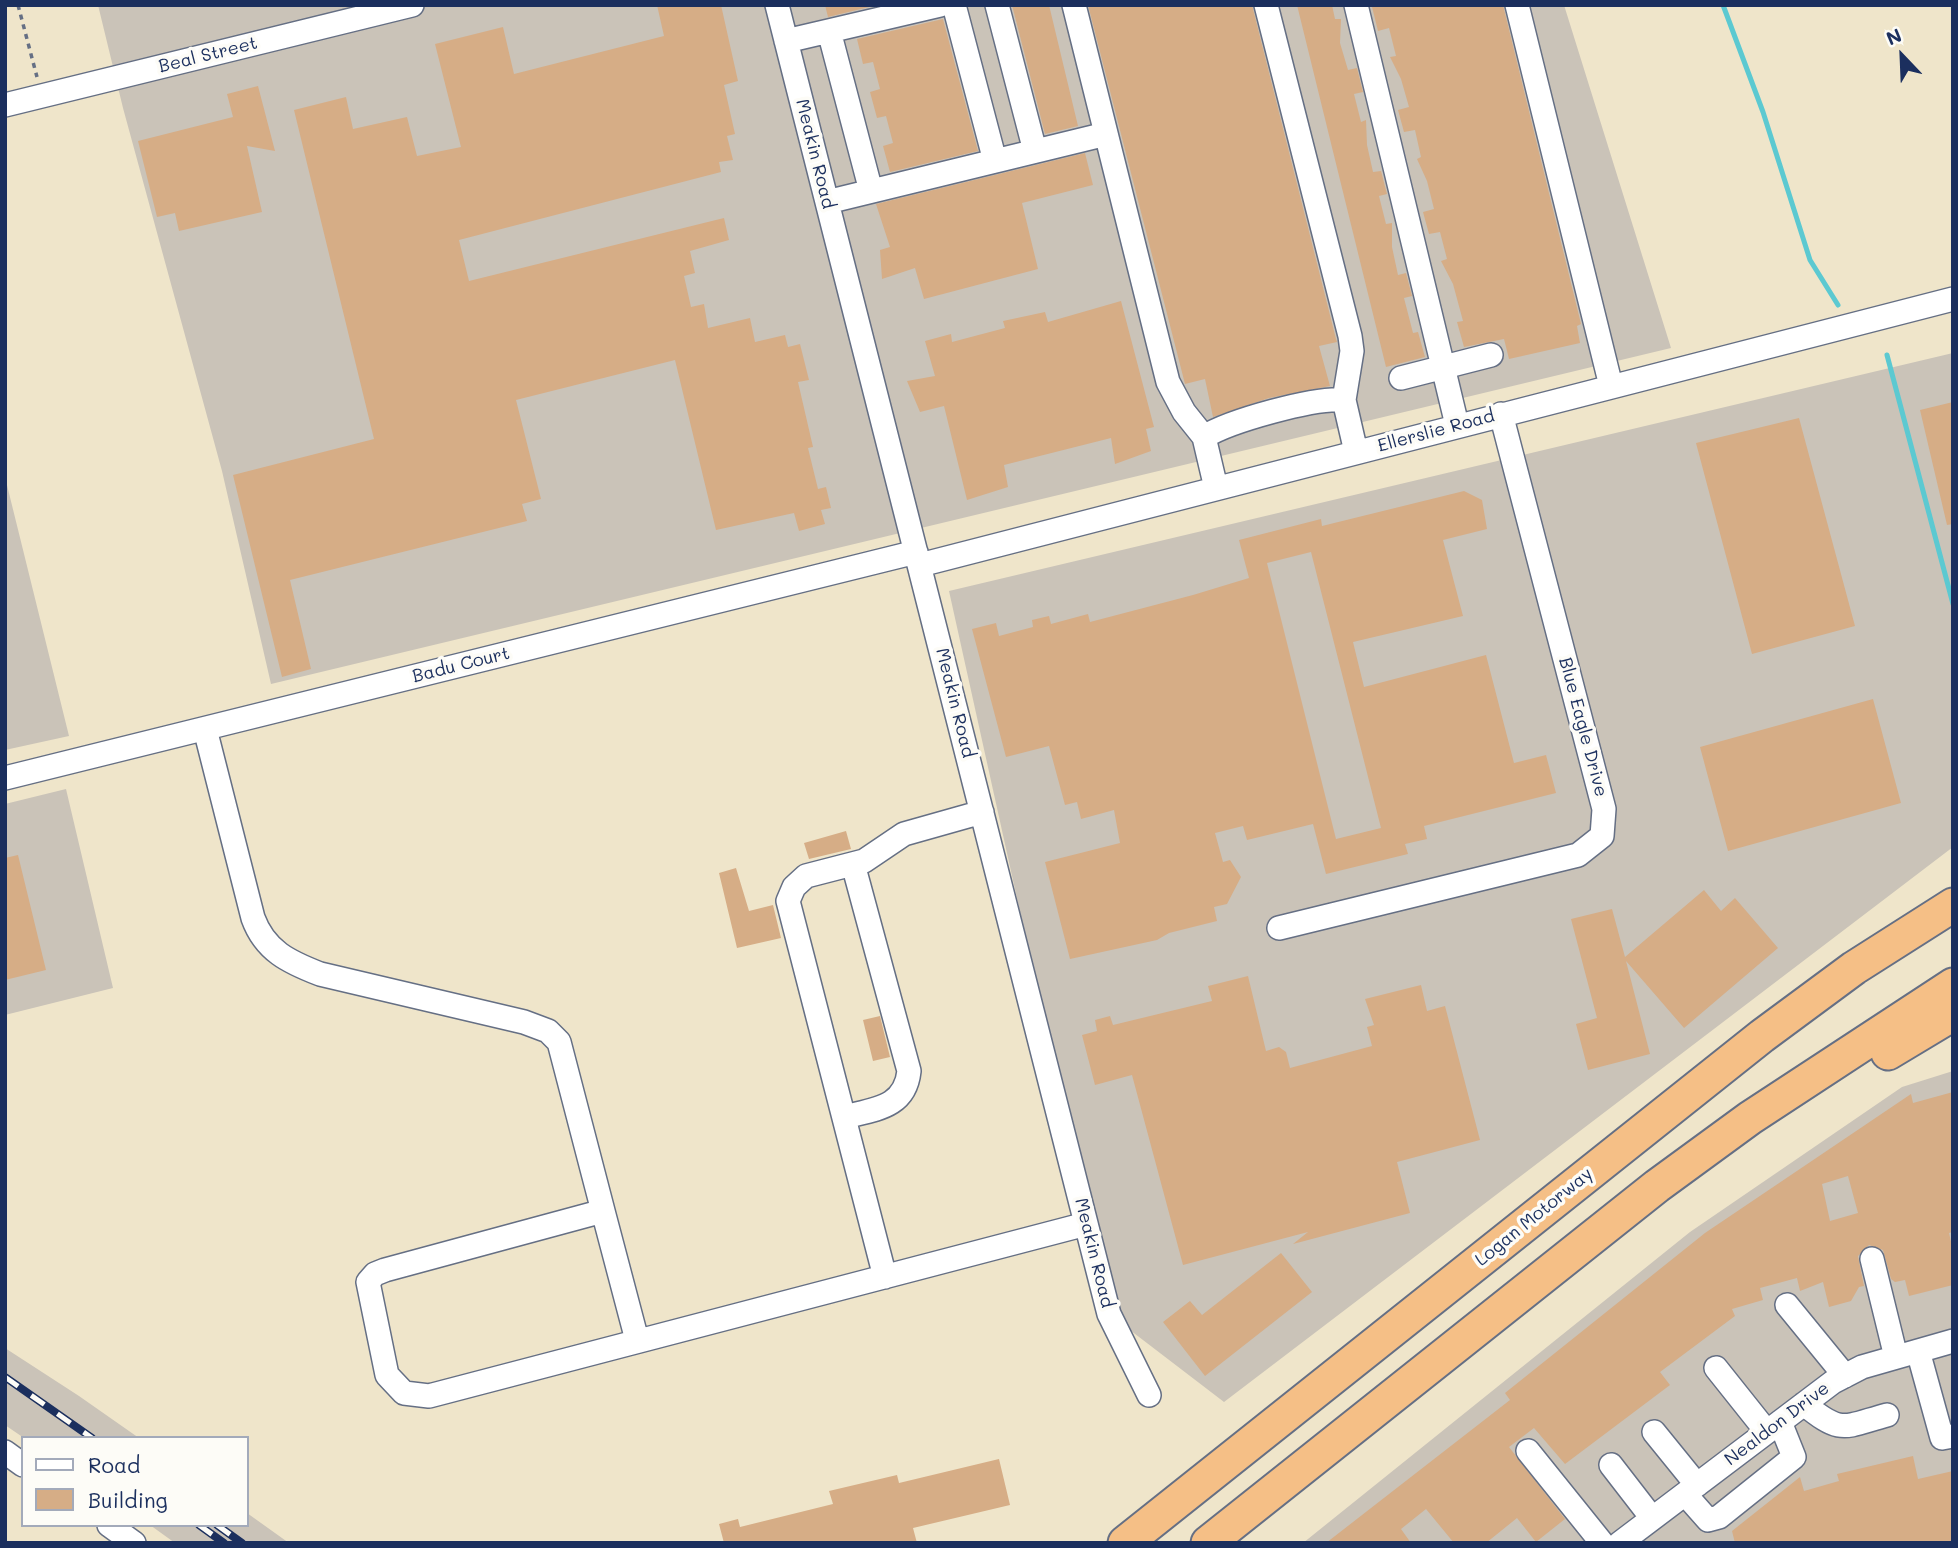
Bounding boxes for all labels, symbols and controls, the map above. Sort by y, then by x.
north arrow [1867,21,1937,91]
text: N [1882,22,1905,51]
street label: Beal Street [156,32,260,78]
street label: Meakin Road [791,97,839,211]
street label: Ellerslie Road [1375,405,1497,457]
street label: Badu Court [410,642,512,688]
street label: Meakin Road [931,646,979,760]
street label: Blue Eagle Drive [1554,655,1612,799]
street label: Logan Motorway [1471,1163,1597,1271]
street label: Meakin Road [1070,1196,1118,1310]
street label: Nealdon Drive [1720,1378,1834,1470]
legend [21,1436,248,1527]
text: Road [88,1451,140,1478]
text: Building [88,1486,168,1513]

